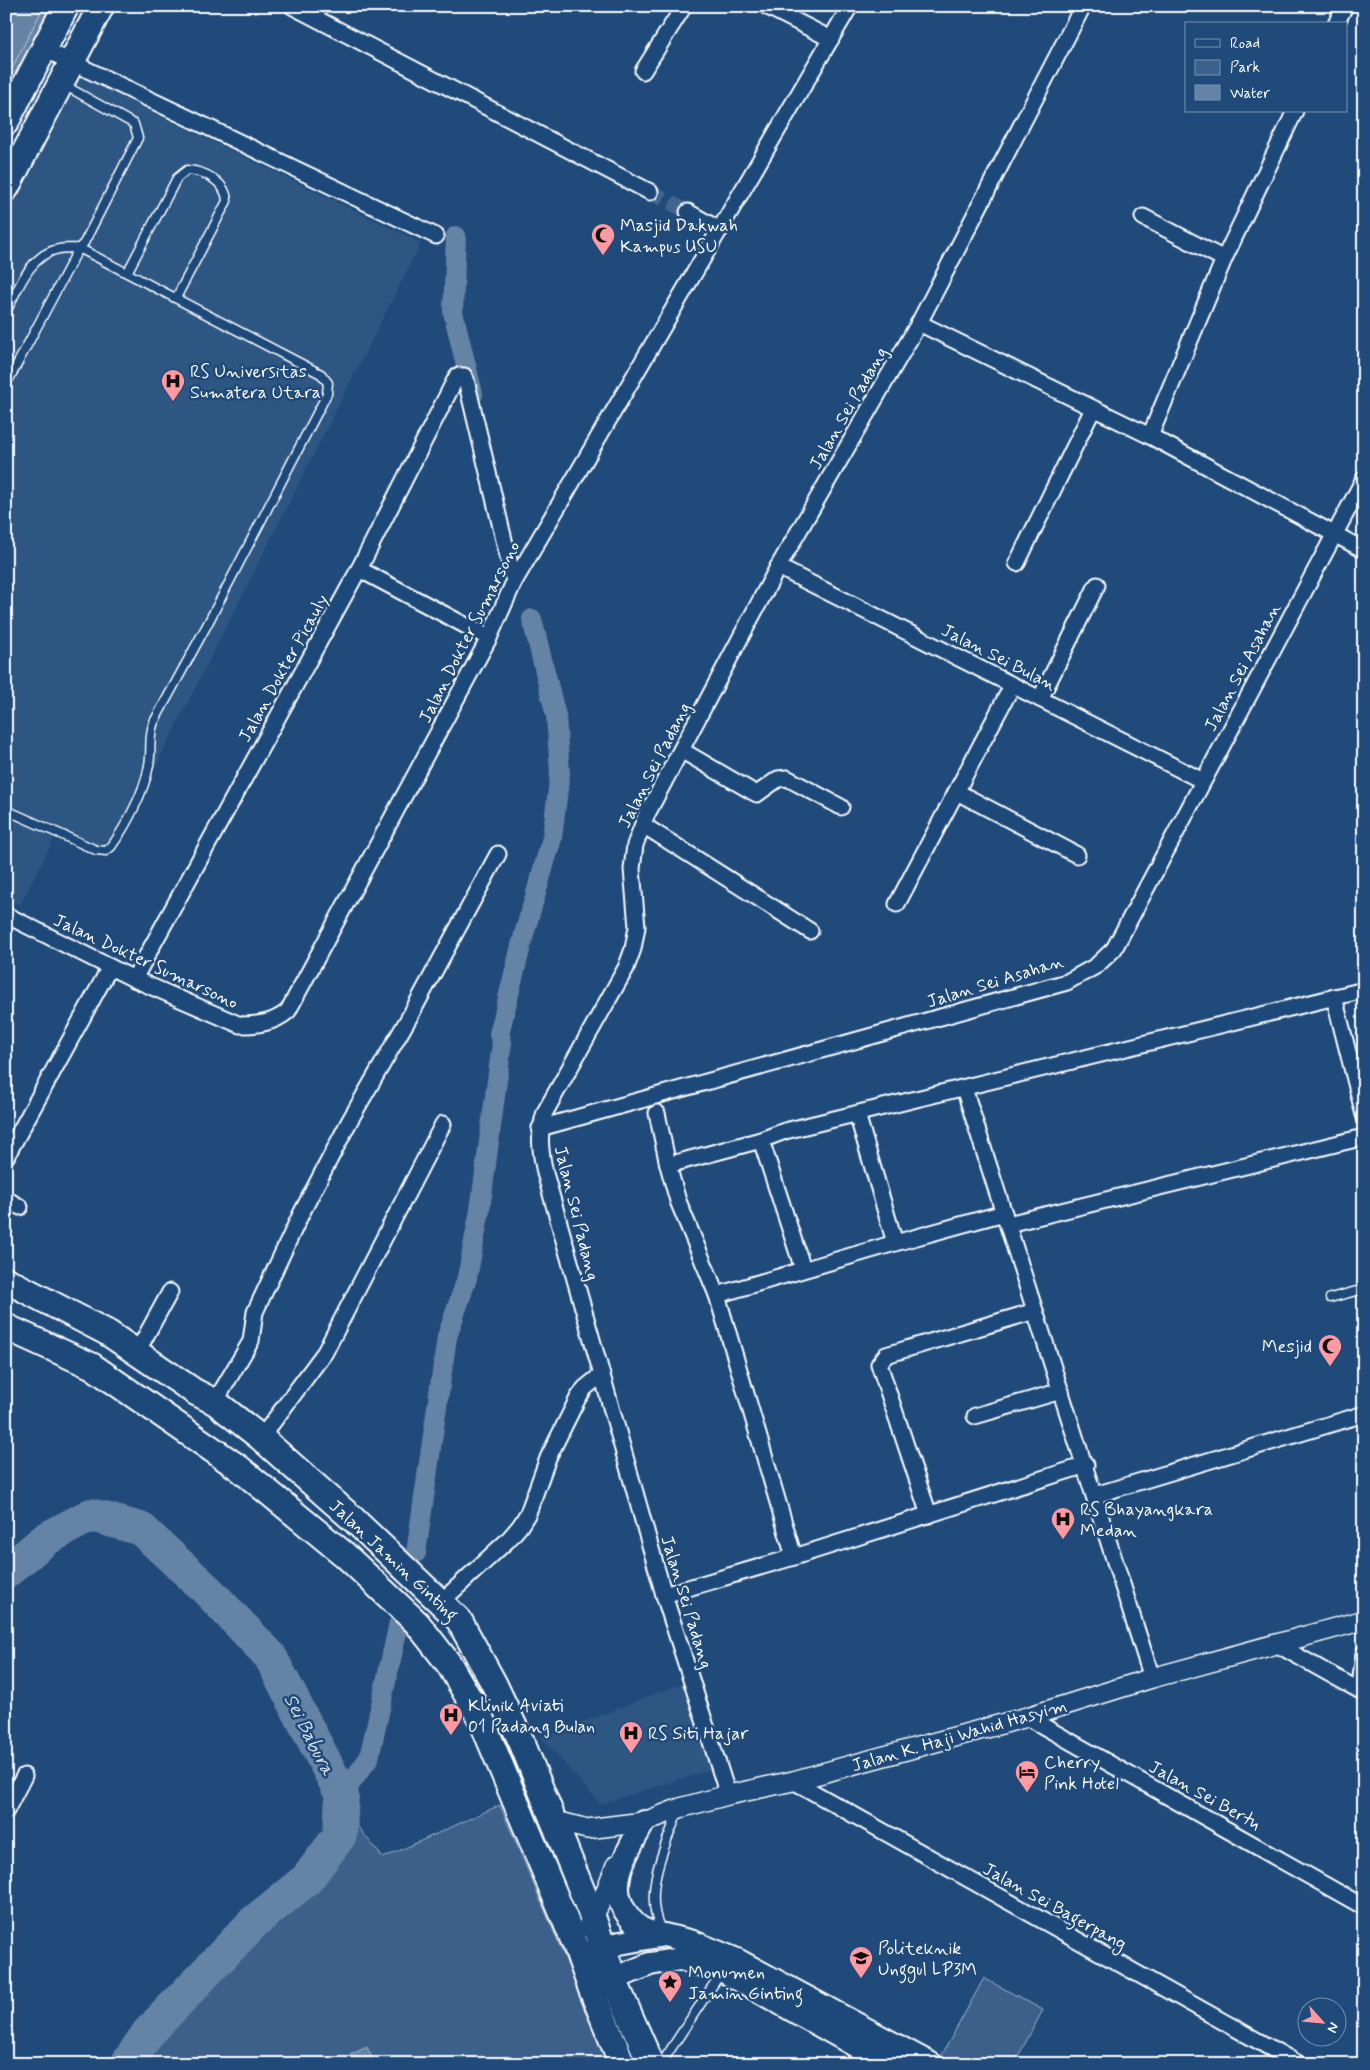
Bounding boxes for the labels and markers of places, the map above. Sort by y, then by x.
place label: Masjid Dakwah Kampus USU [620,214,738,259]
mosque icon: Masjid Dakwah Kampus USU [590,222,616,256]
place label: RS Universitas Sumatera Utara [190,360,321,405]
hospital icon: RS Universitas Sumatera Utara [160,368,186,402]
mosque icon: Mesjid [1317,1333,1343,1367]
place label: Mesjid [1262,1335,1312,1359]
place label: RS Bhayangkara Medan [1080,1498,1213,1543]
hospital icon: RS Bhayangkara Medan [1050,1506,1076,1540]
place label: Klinik Aviati 01 Padang Bulan [468,1694,595,1739]
hospital icon: Klinik Aviati 01 Padang Bulan [438,1702,464,1736]
hospital icon: RS Siti Hajar [618,1720,644,1754]
place label: RS Siti Hajar [648,1722,749,1746]
place label: Cherry Pink Hotel [1044,1751,1119,1796]
hotel icon: Cherry Pink Hotel [1014,1759,1040,1793]
place label: Politeknik Unggul LP3M [878,1937,977,1984]
school or university icon: Politeknik Unggul LP3M [848,1945,874,1979]
place label: Monumen Jamin Ginting [688,1961,803,2008]
place icon: Monumen Jamin Ginting [657,1969,683,2003]

